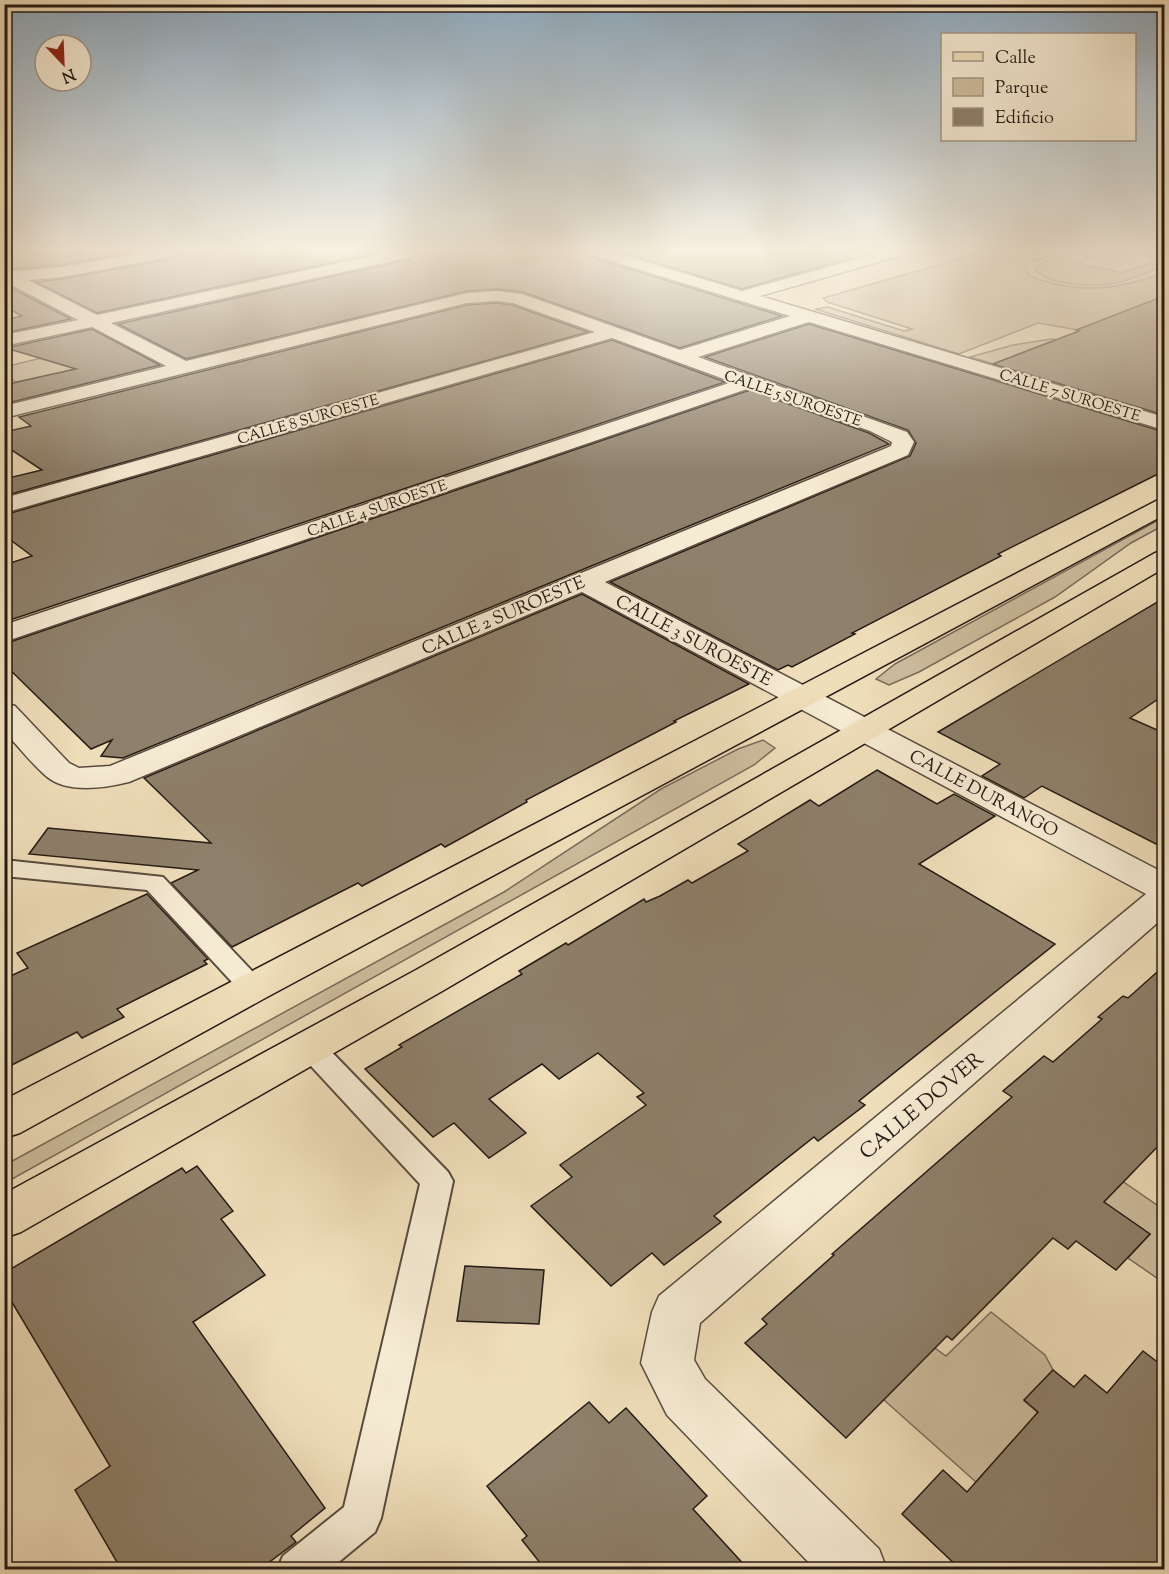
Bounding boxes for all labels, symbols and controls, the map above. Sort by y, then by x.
north arrow [33,33,93,93]
legend [941,33,1136,141]
text: Calle [995,46,1036,72]
text: N [57,61,78,88]
text: Parque [995,76,1048,102]
text: Edificio [995,106,1054,132]
street label: CALLE 7 SUROESTE [996,365,1143,428]
street label: CALLE 5 SUROESTE [721,366,864,433]
street label: CALLE 8 SUROESTE [235,390,382,451]
street label: CALLE 4 SUROESTE [305,476,450,543]
street label: CALLE 2 SUROESTE [418,571,590,663]
street label: CALLE 3 SUROESTE [610,589,776,694]
street label: CALLE DURANGO [904,744,1062,845]
street label: CALLE DOVER [854,1045,991,1168]

